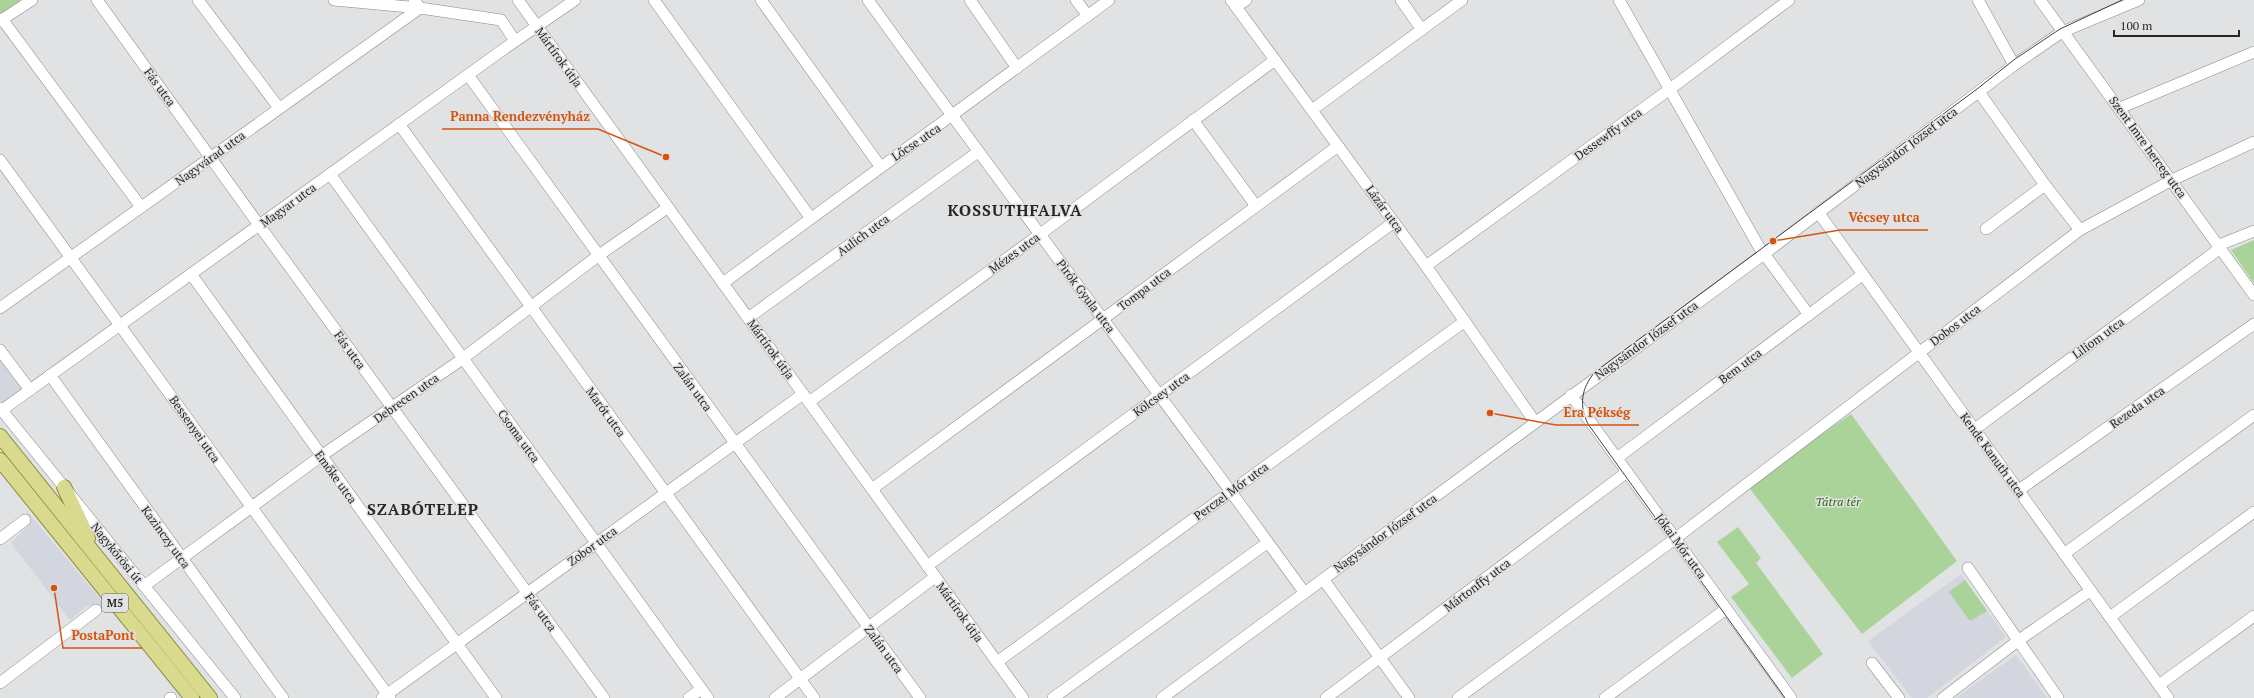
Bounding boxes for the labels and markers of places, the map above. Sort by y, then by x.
callout: Panna Rendezvényház [442,104,598,129]
callout: Vécsey utca [1840,205,1928,230]
callout: Era Pékség [1556,400,1639,425]
callout: PostaPont [63,623,142,648]

